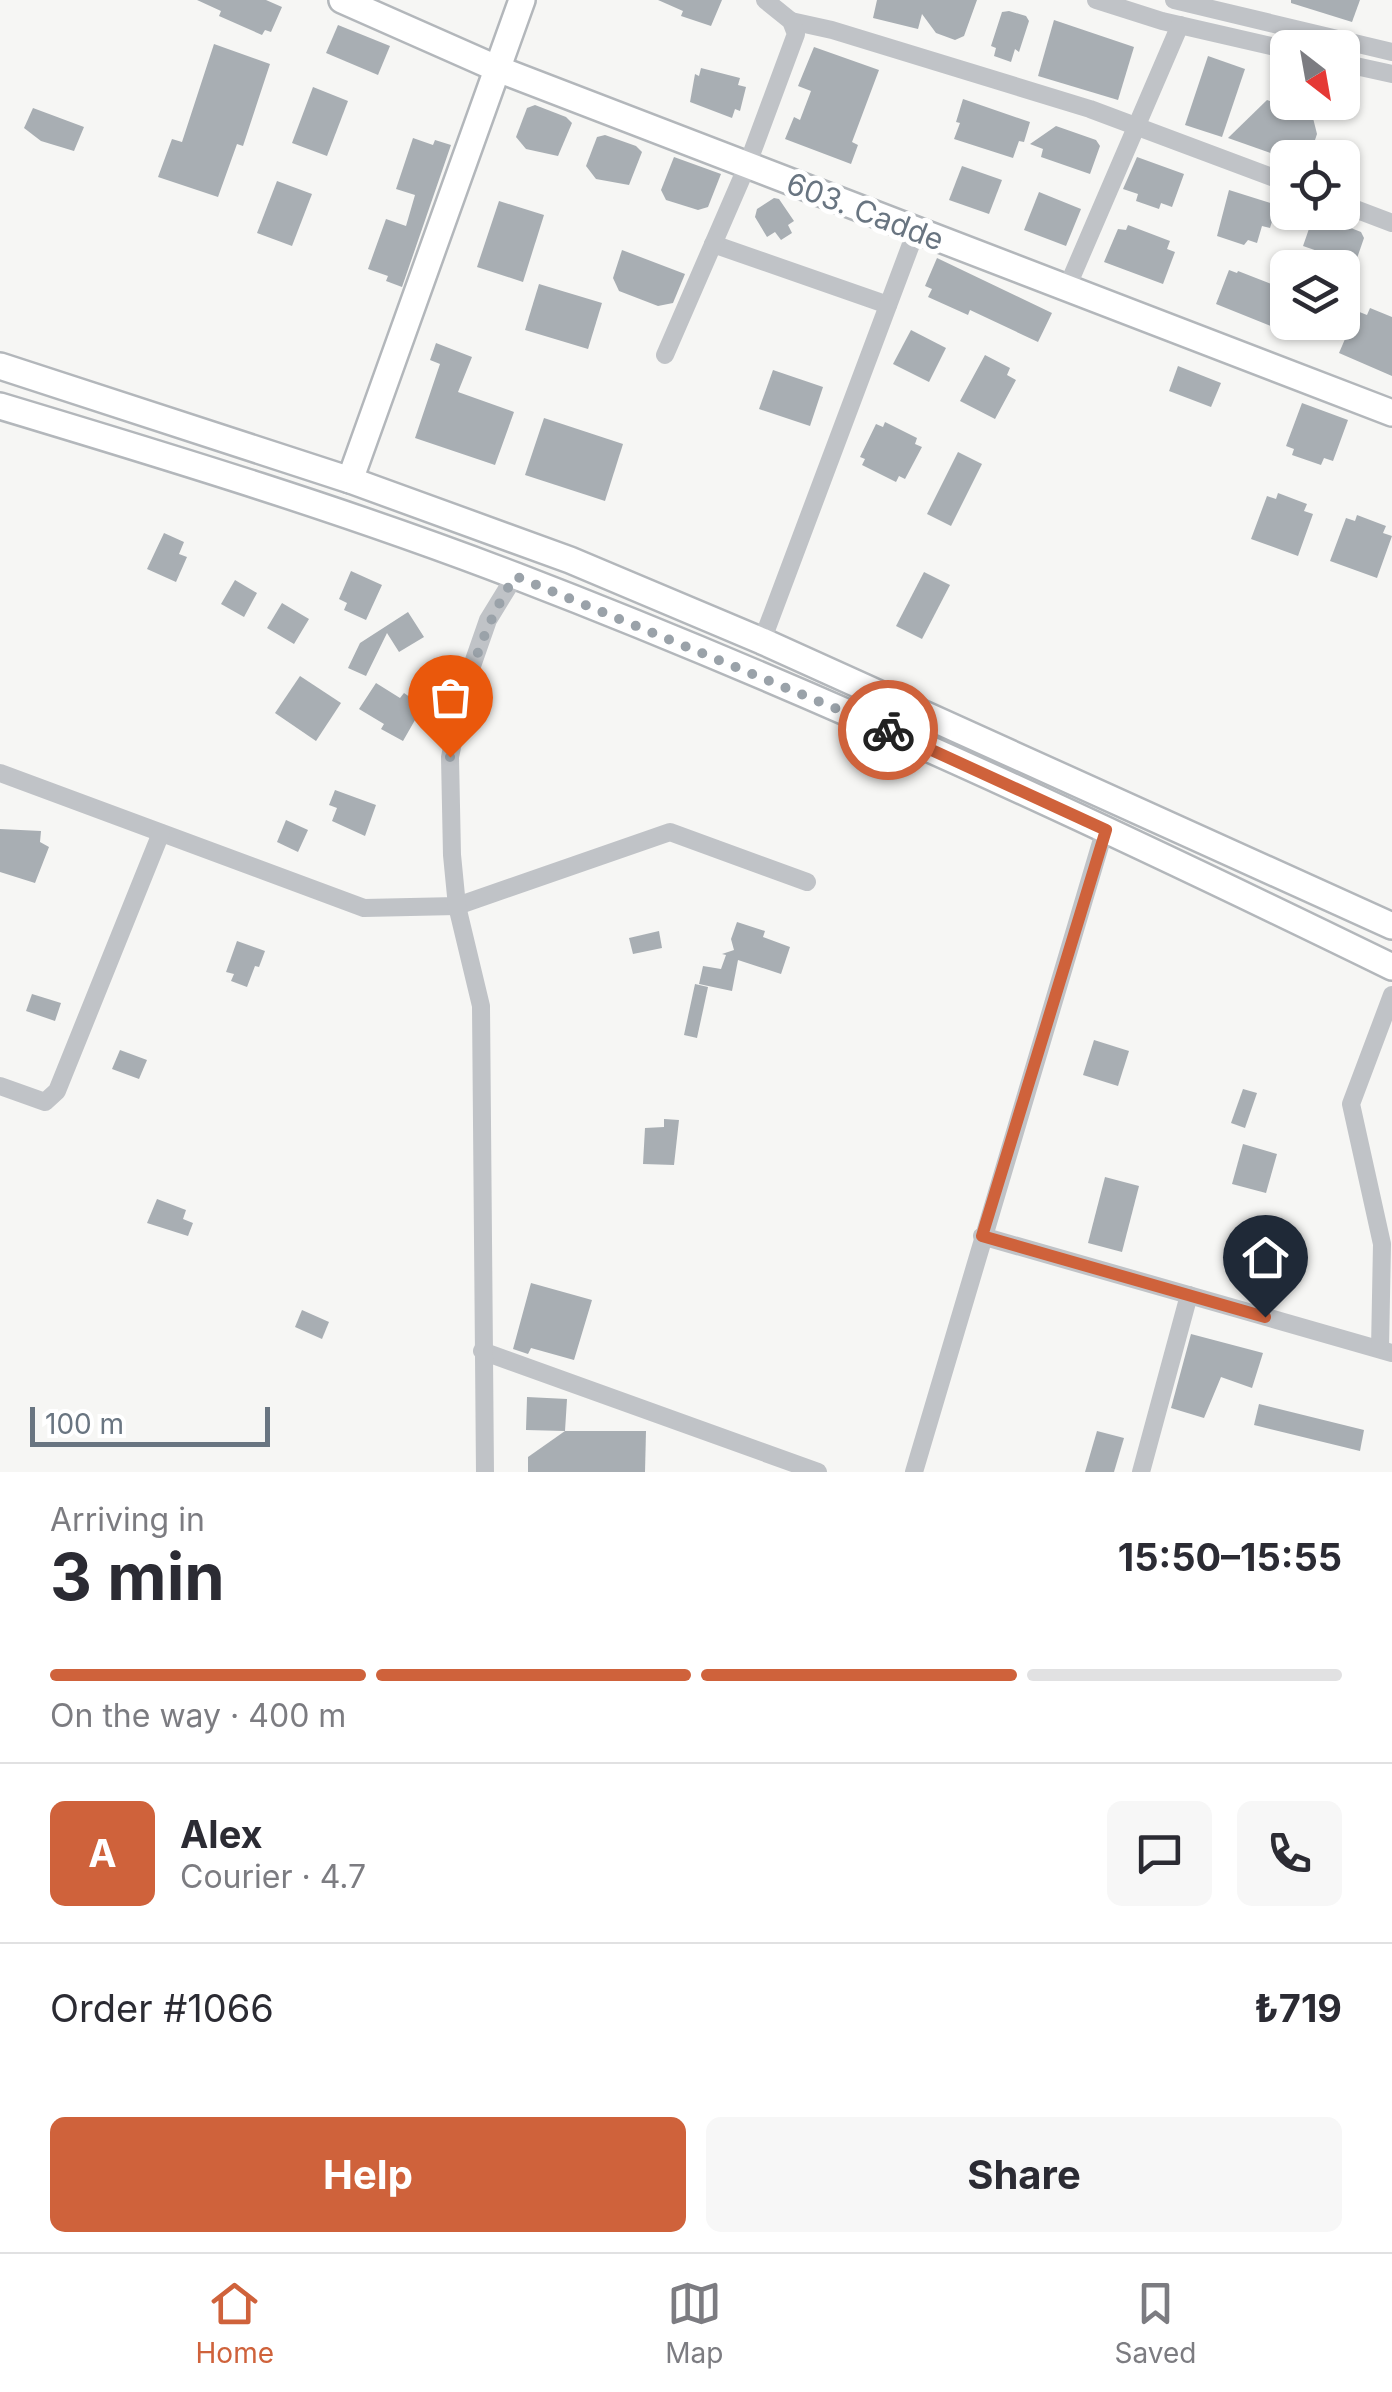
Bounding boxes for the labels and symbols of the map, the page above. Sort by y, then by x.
north arrow [1270,30,1360,120]
street label: 603. Cadde [782,165,949,258]
pin [408,655,493,758]
courier [838,680,938,780]
pin [1223,1215,1308,1318]
scale bar [30,1402,270,1446]

